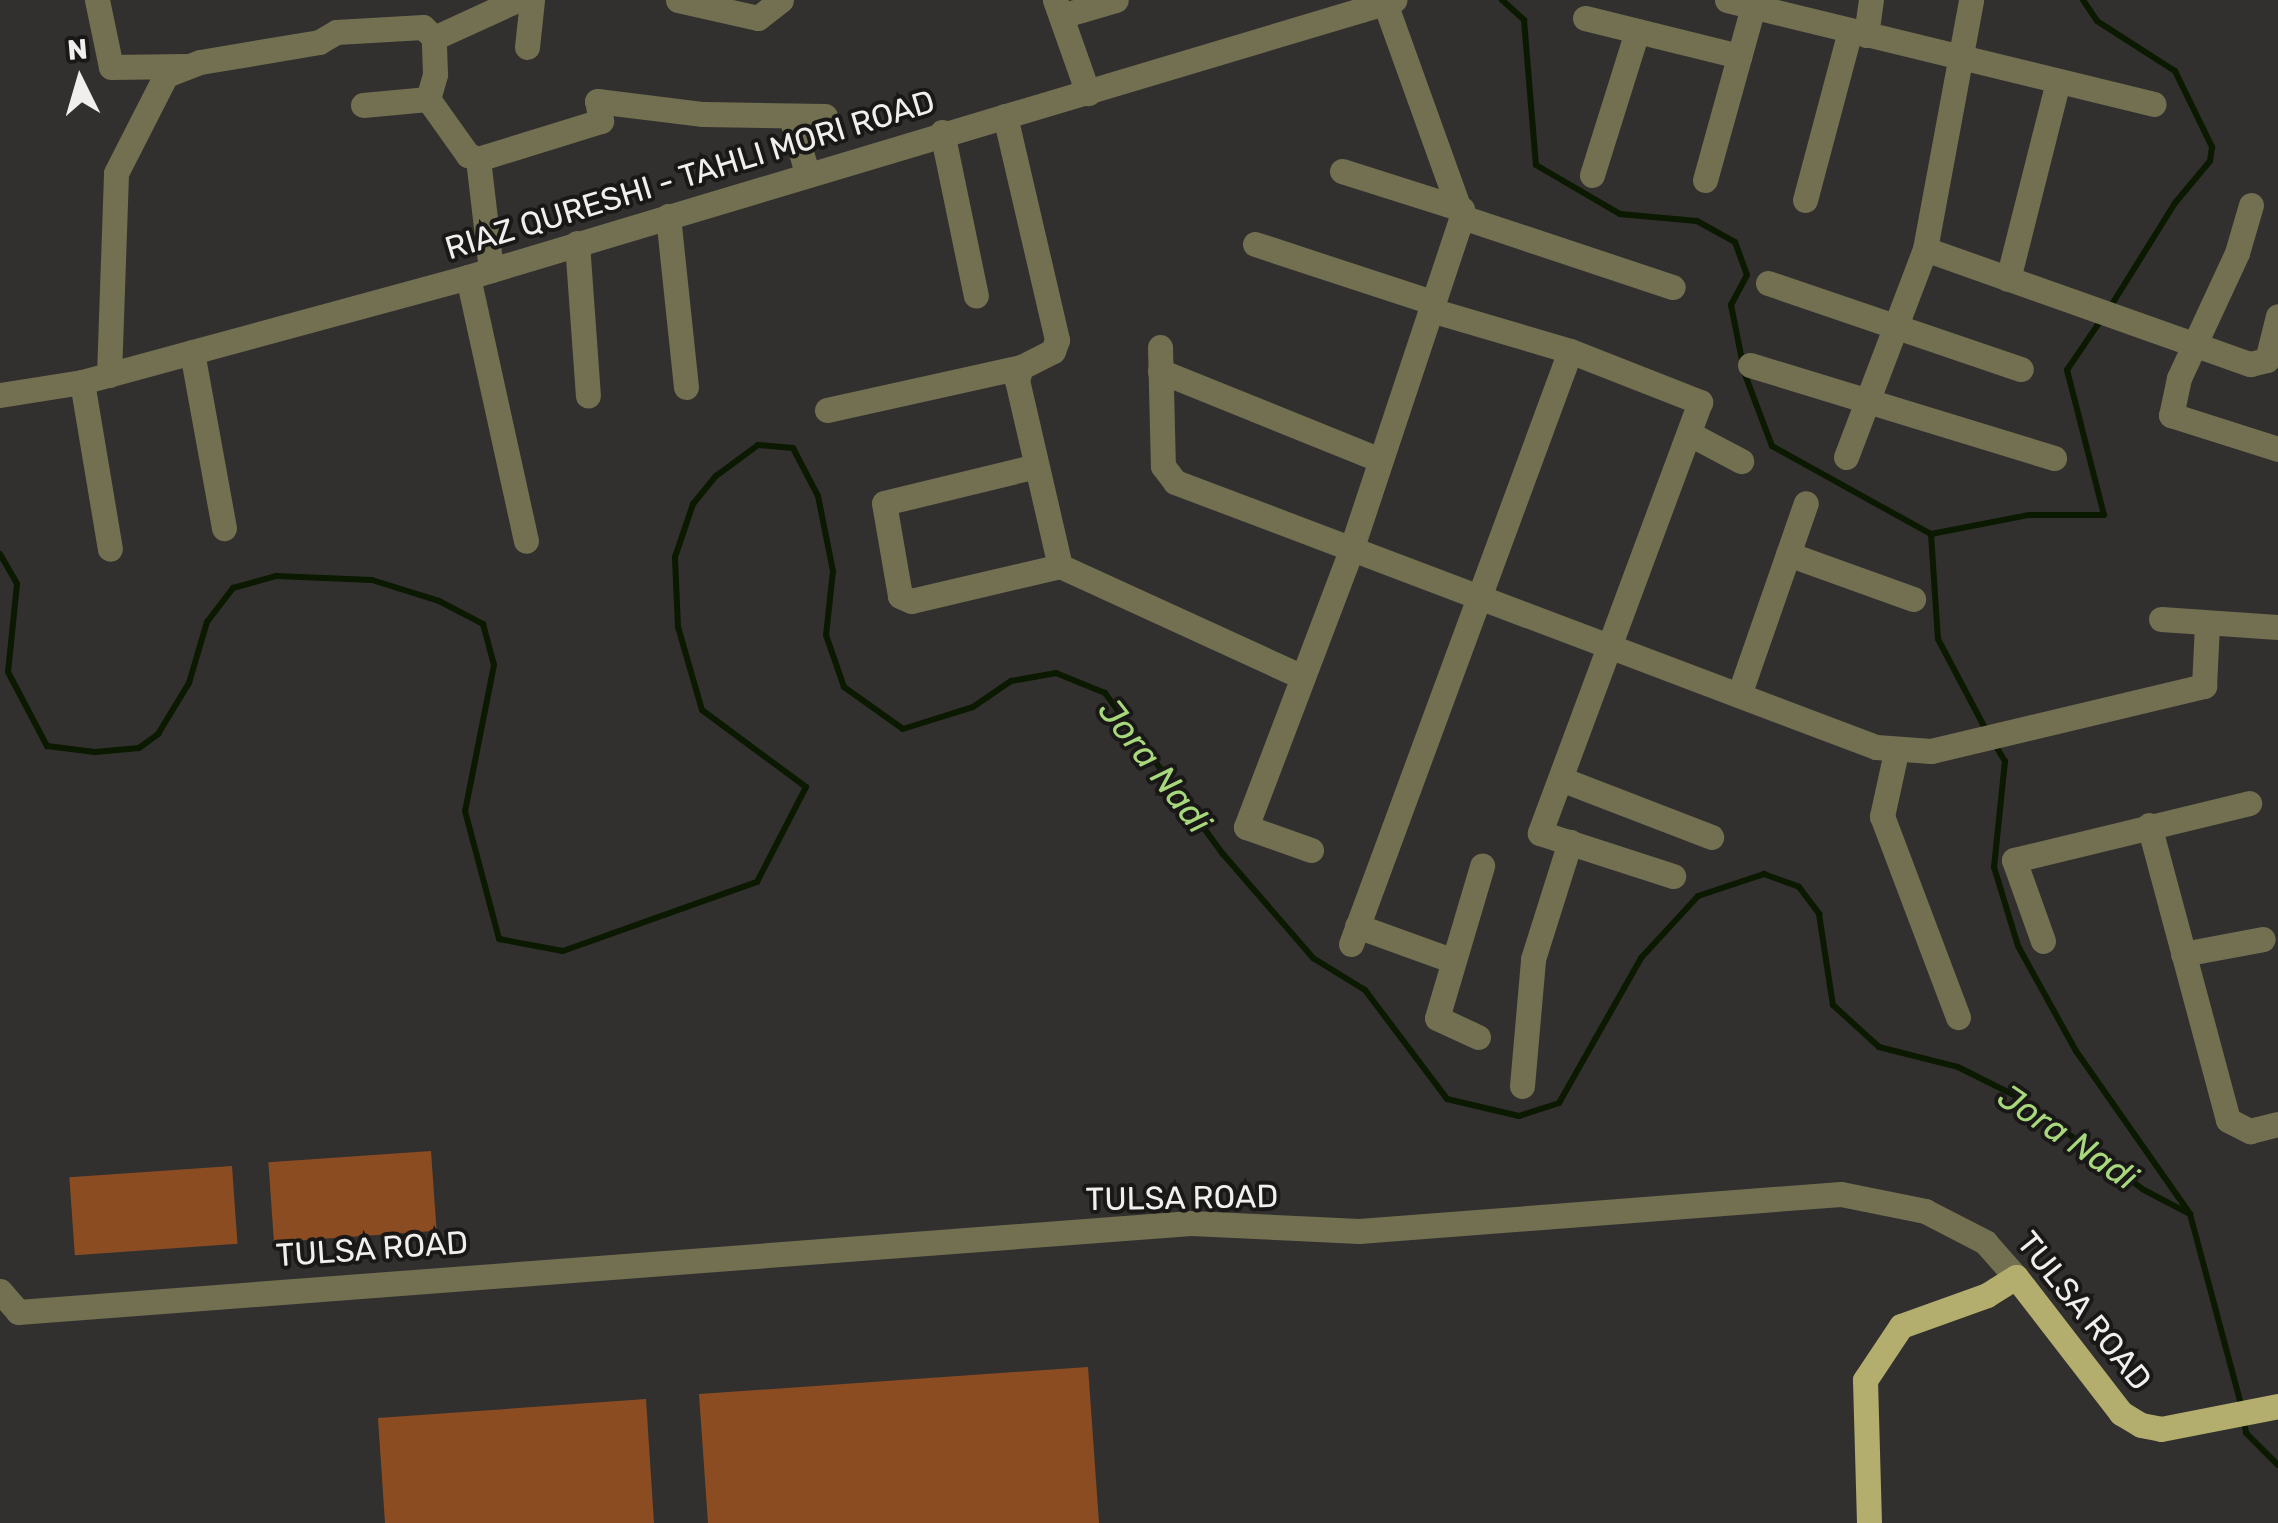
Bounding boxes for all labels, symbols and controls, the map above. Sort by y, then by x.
north arrow [30,30,130,130]
text: N [66,32,89,67]
street label: RIAZ QURESHI - TAHLI MORI ROAD [440,82,940,268]
water label: Jora Nadi [1090,690,1220,842]
water label: Jora Nadi [1990,1075,2146,1199]
street label: TULSA ROAD [1085,1177,1279,1219]
street label: TULSA ROAD [274,1223,470,1275]
street label: TULSA ROAD [2008,1224,2160,1398]

